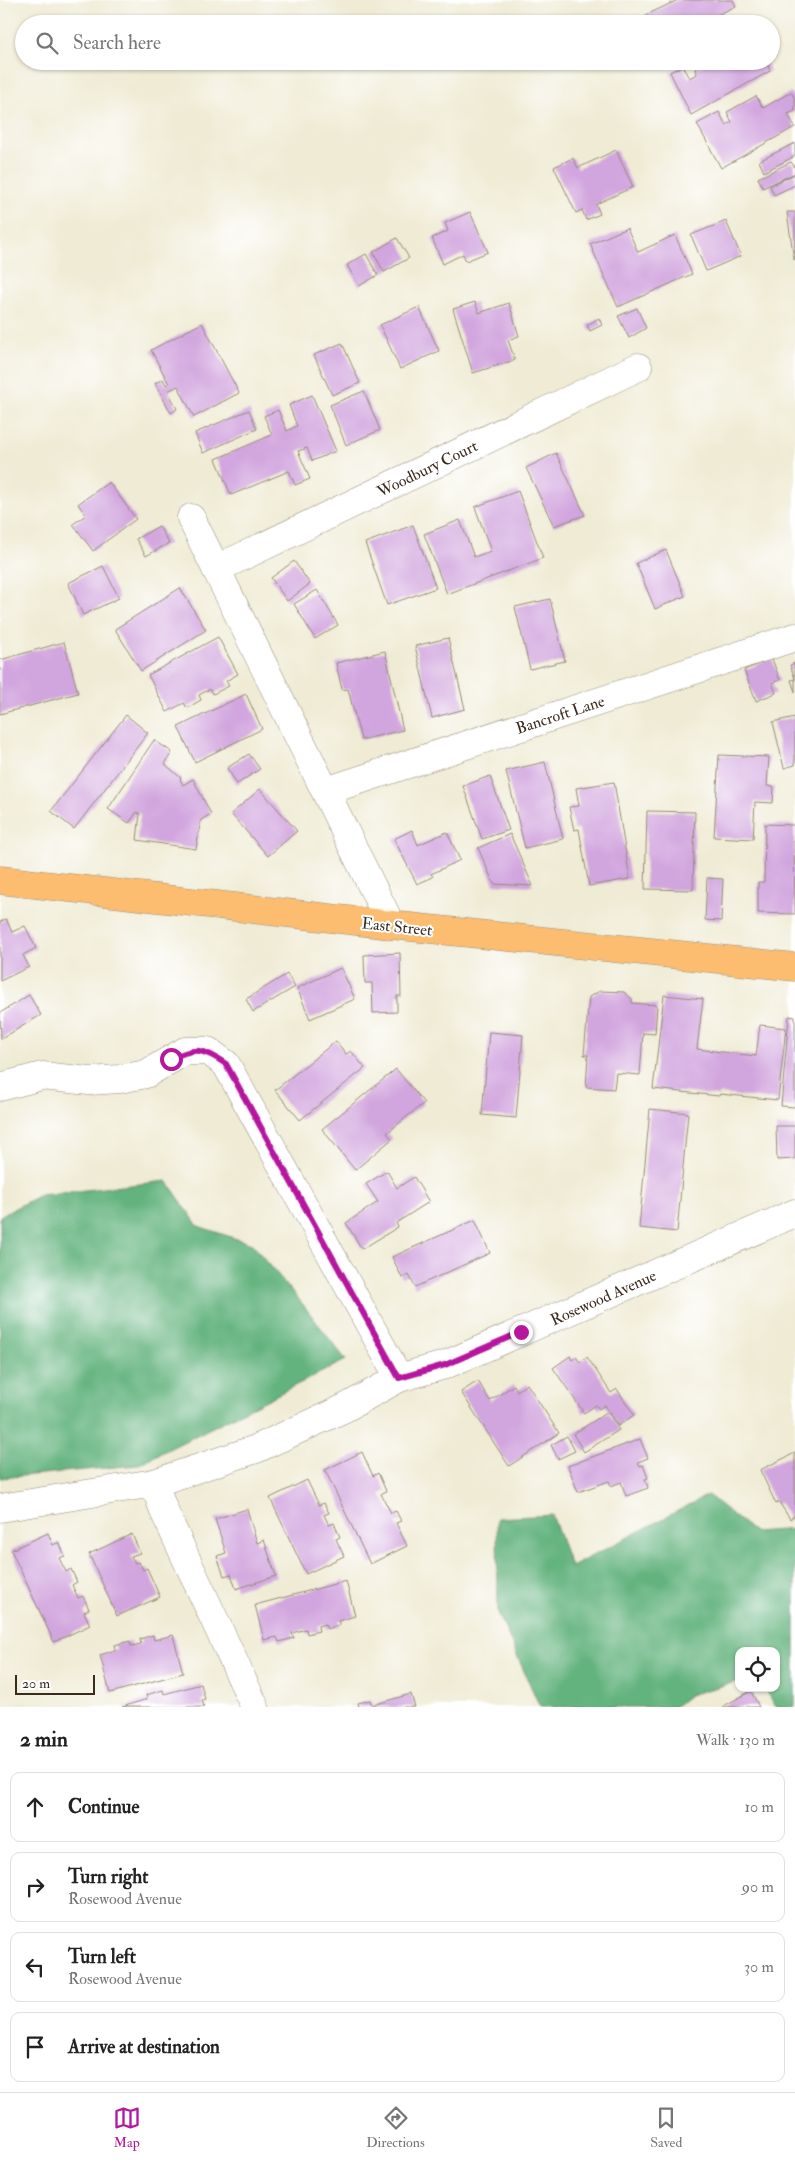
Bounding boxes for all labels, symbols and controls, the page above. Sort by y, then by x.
search box [15,15,780,70]
icon: search [33,29,61,57]
text: Search here [73,31,161,55]
street label: Woodbury Court [373,436,481,502]
street label: Bancroft Lane [513,691,608,739]
street label: East Street [361,913,433,941]
route start [160,1048,183,1071]
street label: Rosewood Avenue [547,1265,660,1330]
route end [510,1321,533,1344]
map controls [735,1647,780,1692]
button: locate [735,1647,780,1692]
scale bar [15,1672,95,1695]
text: 20 m [22,1675,50,1692]
text: 2 min [20,1726,68,1753]
text: Walk · 130 m [696,1730,775,1750]
icon: ahead [21,1793,49,1821]
text: Continue [68,1795,139,1819]
text: 10 m [744,1797,774,1817]
text: Turn right [68,1865,148,1889]
icon: right [21,1873,49,1901]
text: 90 m [742,1877,774,1897]
text: Rosewood Avenue [68,1889,182,1909]
text: Turn left [68,1945,136,1969]
icon: left [21,1953,49,1981]
text: 30 m [744,1957,774,1977]
text: Rosewood Avenue [68,1969,182,1989]
icon: arrive [21,2033,49,2061]
text: Arrive at destination [68,2035,220,2059]
tab: Map [113,2104,141,2151]
tab: Directions [366,2104,425,2151]
tab: Saved [650,2104,682,2151]

